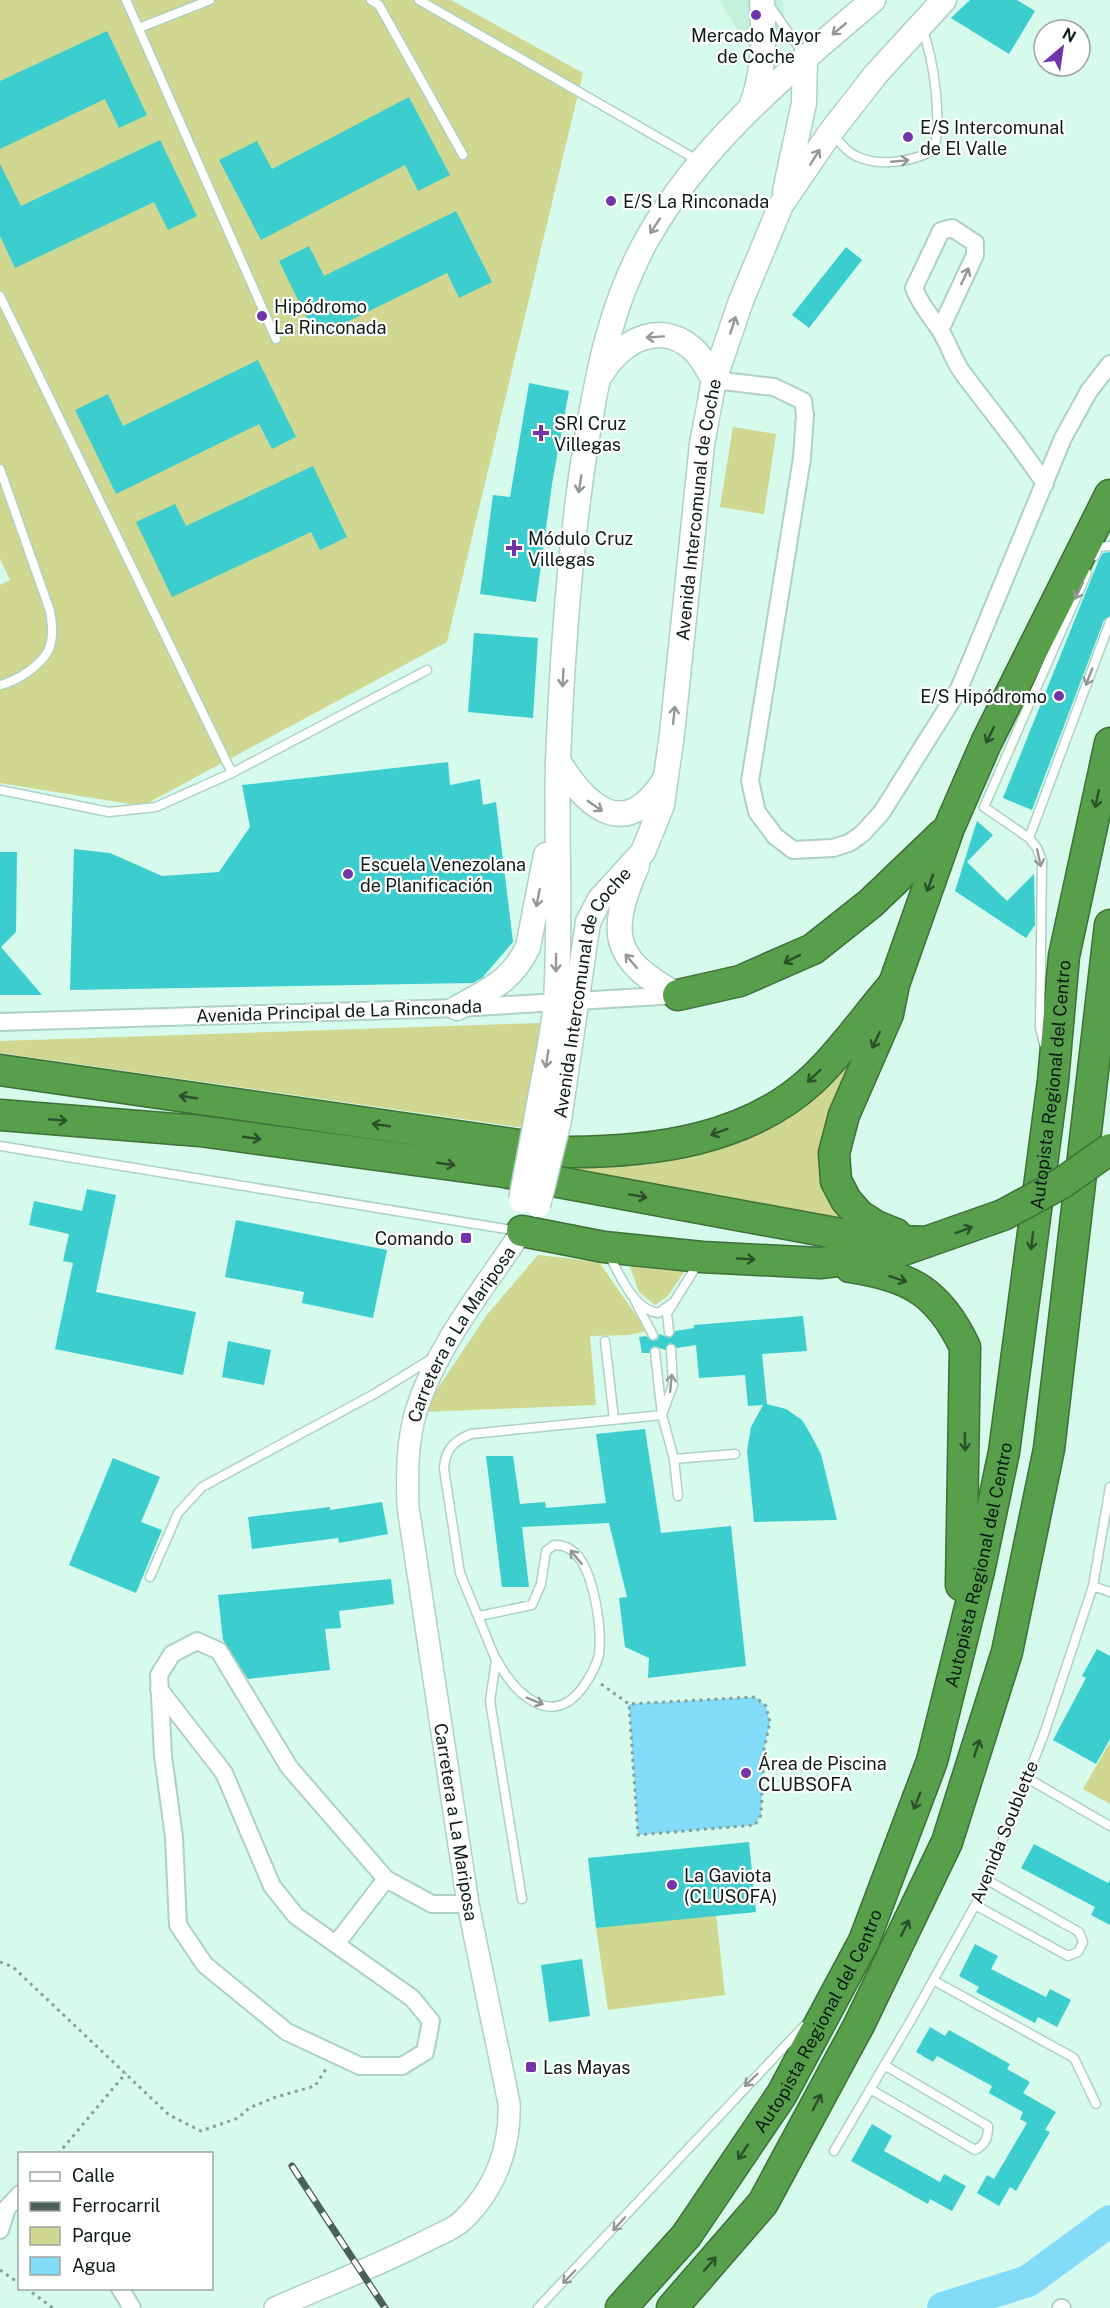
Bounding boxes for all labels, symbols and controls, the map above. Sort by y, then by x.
marker: Mercado Mayor de Coche [749,8,763,22]
north arrow [1032,18,1092,78]
one-way arrow [831,22,847,35]
text: N [1059,24,1079,47]
place label: Mercado Mayor de Coche [691,25,821,67]
place label: E/S Intercomunal de El Valle [920,117,1065,159]
marker: E/S Intercomunal de El Valle [901,130,915,144]
one-way arrow [809,149,821,166]
one-way arrow [889,155,909,166]
place label: E/S La Rinconada [623,191,769,212]
marker: E/S La Rinconada [604,194,618,208]
one-way arrow [649,217,662,234]
one-way arrow [959,268,971,286]
place label: Hipódromo La Rinconada [274,296,386,338]
marker: Hipódromo La Rinconada [255,309,269,323]
one-way arrow [729,316,740,335]
one-way arrow [646,331,665,342]
street label: Avenida Intercomunal de Coche [671,377,725,642]
place label: SRI Cruz Villegas [554,413,626,455]
marker: SRI Cruz Villegas [532,424,550,442]
one-way arrow [574,473,585,493]
place label: Módulo Cruz Villegas [528,528,633,570]
marker: Módulo Cruz Villegas [505,539,523,557]
one-way arrow [1073,581,1085,599]
one-way arrow [1083,667,1094,686]
one-way arrow [558,668,569,688]
place label: E/S Hipódromo [920,686,1047,707]
marker: E/S Hipódromo [1052,689,1066,703]
one-way arrow [669,706,680,726]
one-way arrow [984,726,996,744]
one-way arrow [1090,790,1102,809]
one-way arrow [587,799,604,812]
one-way arrow [1034,848,1045,867]
place label: Escuela Venezolana de Planificación [360,854,526,896]
street label: Avenida Intercomunal de Coche [549,863,635,1119]
marker: Escuela Venezolana de Planificación [341,867,355,881]
one-way arrow [923,873,934,892]
one-way arrow [532,888,543,907]
one-way arrow [550,953,562,973]
one-way arrow [624,954,638,969]
one-way arrow [783,954,801,965]
street label: Autopista Regional del Centro [1026,959,1074,1211]
street label: Avenida Principal de La Rinconada [196,996,482,1026]
one-way arrow [869,1030,881,1048]
one-way arrow [541,1049,552,1068]
one-way arrow [807,1069,822,1084]
one-way arrow [179,1092,198,1103]
one-way arrow [48,1115,68,1126]
one-way arrow [372,1119,391,1130]
one-way arrow [710,1127,728,1138]
one-way arrow [242,1133,262,1144]
one-way arrow [435,1158,455,1169]
one-way arrow [628,1191,647,1202]
one-way arrow [954,1223,973,1234]
place label: Comando [375,1228,454,1249]
marker: Comando [459,1231,473,1245]
one-way arrow [1027,1231,1038,1251]
street label: Carretera a La Mariposa [403,1242,519,1424]
one-way arrow [736,1254,756,1265]
one-way arrow [888,1274,907,1285]
one-way arrow [666,1374,677,1393]
one-way arrow [959,1432,971,1452]
street label: Autopista Regional del Centro [940,1441,1016,1690]
one-way arrow [570,1549,583,1565]
one-way arrow [526,1696,544,1707]
street label: Carretera a La Mariposa [430,1722,482,1922]
one-way arrow [972,1739,983,1758]
place label: Área de Piscina CLUBSOFA [758,1752,887,1795]
street label: Avenida Soublette [966,1758,1042,1906]
marker: Área de Piscina CLUBSOFA [739,1766,753,1780]
one-way arrow [911,1792,922,1810]
place label: La Gaviota (CLUSOFA) [684,1865,777,1907]
marker: La Gaviota (CLUSOFA) [665,1878,679,1892]
street label: Autopista Regional del Centro [749,1906,886,2136]
one-way arrow [900,1920,912,1938]
place label: Las Mayas [543,2057,630,2078]
marker: Las Mayas [524,2060,538,2074]
one-way arrow [743,2073,758,2087]
one-way arrow [812,2094,823,2112]
one-way arrow [737,2143,749,2160]
legend [18,2152,213,2290]
text: Calle [72,2165,115,2186]
text: Ferrocarril [72,2195,160,2216]
one-way arrow [612,2216,626,2231]
text: Parque [72,2225,132,2246]
text: Agua [72,2255,116,2276]
one-way arrow [703,2257,717,2272]
one-way arrow [562,2269,576,2284]

